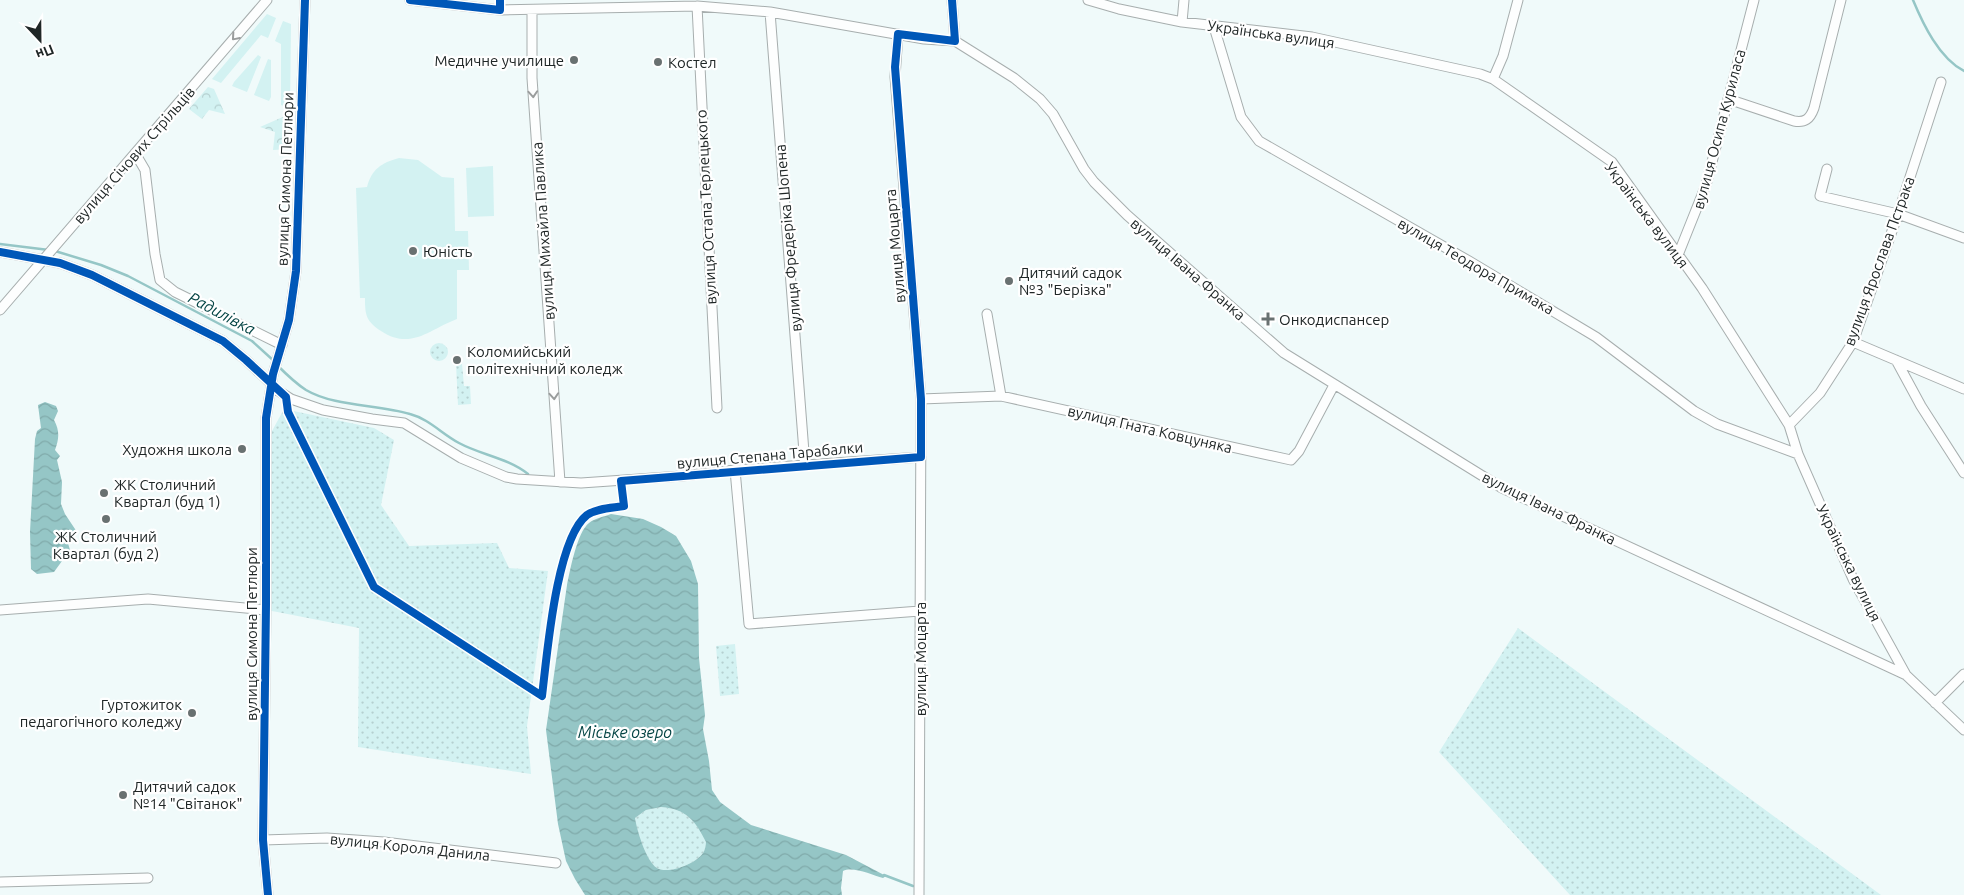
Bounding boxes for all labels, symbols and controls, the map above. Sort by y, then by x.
north arrow [15,15,65,65]
street label: Українська вулиця [1206,17,1336,51]
one-way arrow [233,31,241,40]
text: Пн [33,41,56,63]
street label: вулиця Осипа Куриласа [1689,47,1749,211]
place label: Медичне училище [434,52,564,69]
marker: Медичне училище [568,54,580,66]
place label: Костел [668,54,717,71]
marker: Костел [652,56,664,68]
street label: вулиця Січових Стрільців [70,83,198,227]
one-way arrow [528,90,539,98]
street label: вулиця Симона Петлюри [273,92,297,266]
street label: вулиця Остапа Терлецького [692,109,720,305]
street label: вулиця Михайла Павлика [528,141,558,321]
street label: вулиця Фредеріка Шопена [771,144,805,332]
street label: Українська вулиця [1602,159,1692,271]
street label: вулиця Ярослава Пстрака [1840,174,1918,348]
street label: вулиця Моцарта [882,188,908,304]
street label: вулиця Теодора Примака [1395,214,1557,318]
street label: вулиця Івана Франка [1127,215,1249,323]
place label: Юність [423,243,473,260]
marker: Юність [407,245,419,257]
place label: Дитячий садок №3 "Берізка" [1019,264,1122,298]
marker: Дитячий садок №3 "Берізка" [1003,275,1015,287]
water label: Радилівка [186,288,259,338]
place label: Онкодиспансер [1279,311,1389,328]
marker: Онкодиспансер [1261,312,1275,326]
place label: Коломийський політехнічний коледж [467,343,623,377]
marker: Коломийський політехнічний коледж [451,354,463,366]
one-way arrow [549,392,560,400]
street label: вулиця Гната Ковцуняка [1066,402,1234,456]
street label: вулиця Степана Тарабалки [676,438,864,472]
place label: Художня школа [122,441,232,458]
marker: Художня школа [236,443,248,455]
street label: вулиця Івана Франка [1479,468,1619,548]
place label: ЖК Столичний Квартал (буд 1) [114,476,220,510]
marker: ЖК Столичний Квартал (буд 1) [98,487,110,499]
street label: Українська вулиця [1813,502,1885,624]
marker: ЖК Столичний Квартал (буд 2) [100,513,112,525]
place label: ЖК Столичний Квартал (буд 2) [53,528,159,562]
street label: вулиця Симона Петлюри [243,547,260,721]
street label: вулиця Моцарта [912,602,929,716]
place label: Гуртожиток педагогічного коледжу [20,696,182,730]
marker: Гуртожиток педагогічного коледжу [186,707,198,719]
water label: Міське озеро [578,723,672,741]
place label: Дитячий садок №14 "Світанок" [133,778,242,812]
marker: Дитячий садок №14 "Світанок" [117,789,129,801]
street label: вулиця Короля Данила [329,830,491,864]

